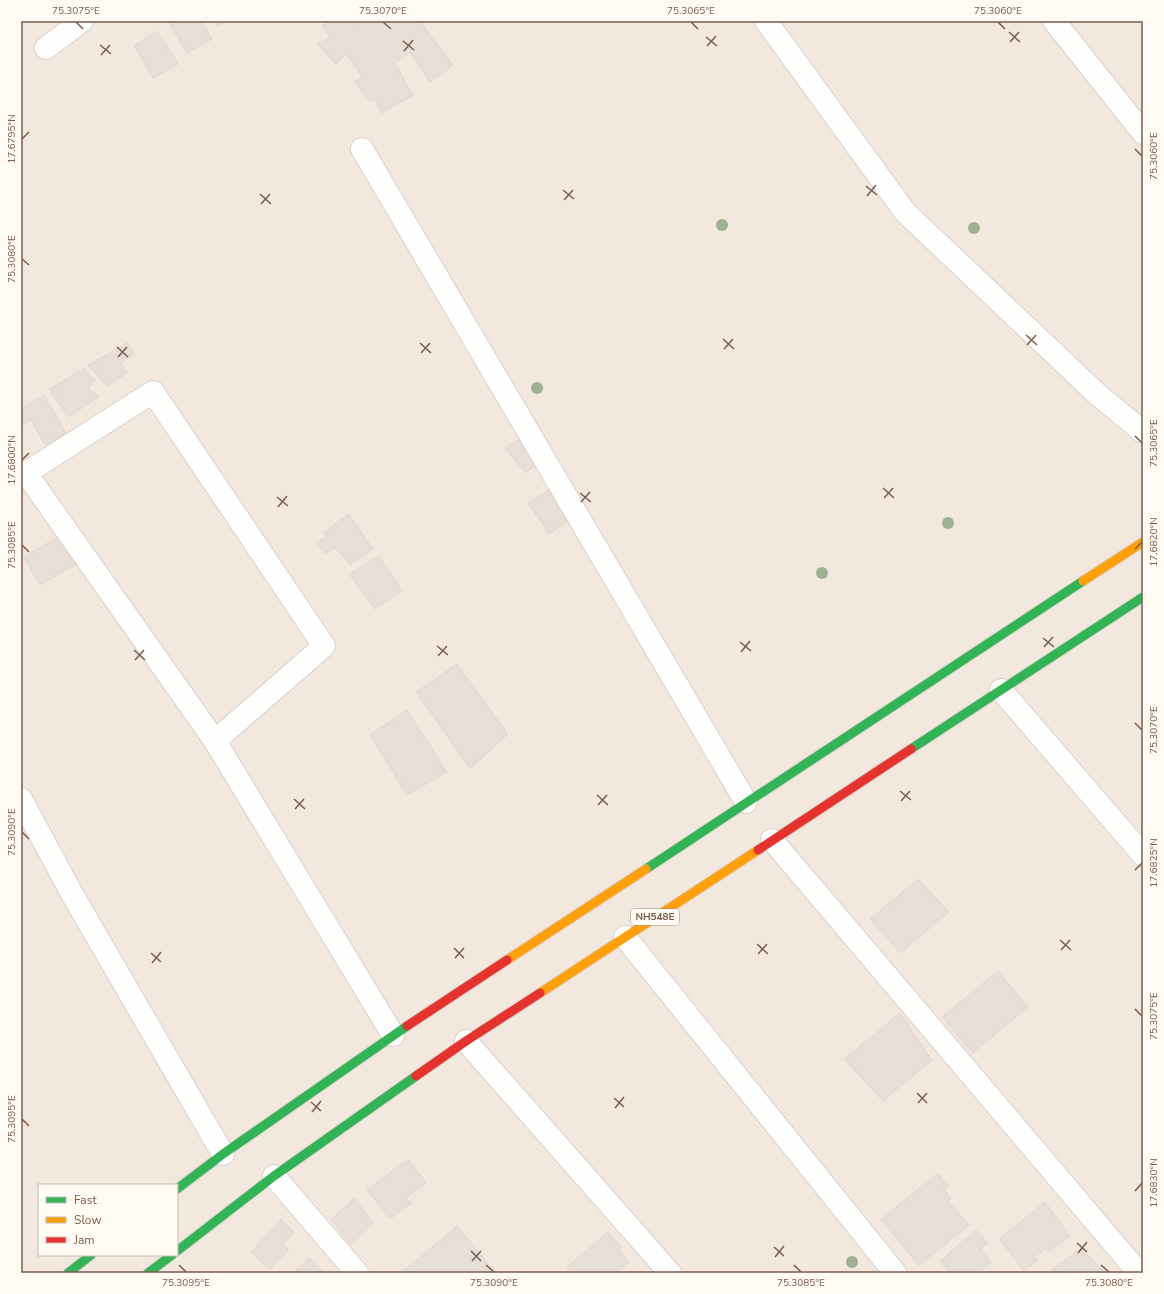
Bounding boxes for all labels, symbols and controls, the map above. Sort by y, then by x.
text: 75.3075°E [52,4,100,18]
text: 75.3070°E [359,4,407,18]
text: 75.3065°E [667,4,715,18]
text: 75.3060°E [974,4,1022,18]
text: 17.6795°N [5,114,19,164]
text: 75.3060°E [1147,132,1161,180]
text: 75.3080°E [5,235,19,283]
text: 75.3065°E [1147,419,1161,467]
text: 17.6800°N [5,435,19,485]
text: 17.6820°N [1147,517,1161,567]
text: 75.3085°E [5,521,19,569]
text: 75.3070°E [1147,706,1161,754]
text: 75.3090°E [5,808,19,856]
text: 17.6825°N [1147,838,1161,888]
road number: NH548E [631,909,679,925]
text: 75.3075°E [1147,992,1161,1040]
text: 75.3095°E [5,1095,19,1143]
text: 17.6830°N [1147,1158,1161,1208]
legend [38,1184,178,1256]
text: Fast [74,1192,97,1208]
text: Slow [74,1212,102,1228]
text: Jam [73,1232,95,1248]
text: 75.3095°E [162,1276,210,1290]
text: 75.3090°E [470,1276,518,1290]
text: 75.3085°E [777,1276,825,1290]
text: 75.3080°E [1085,1276,1133,1290]

